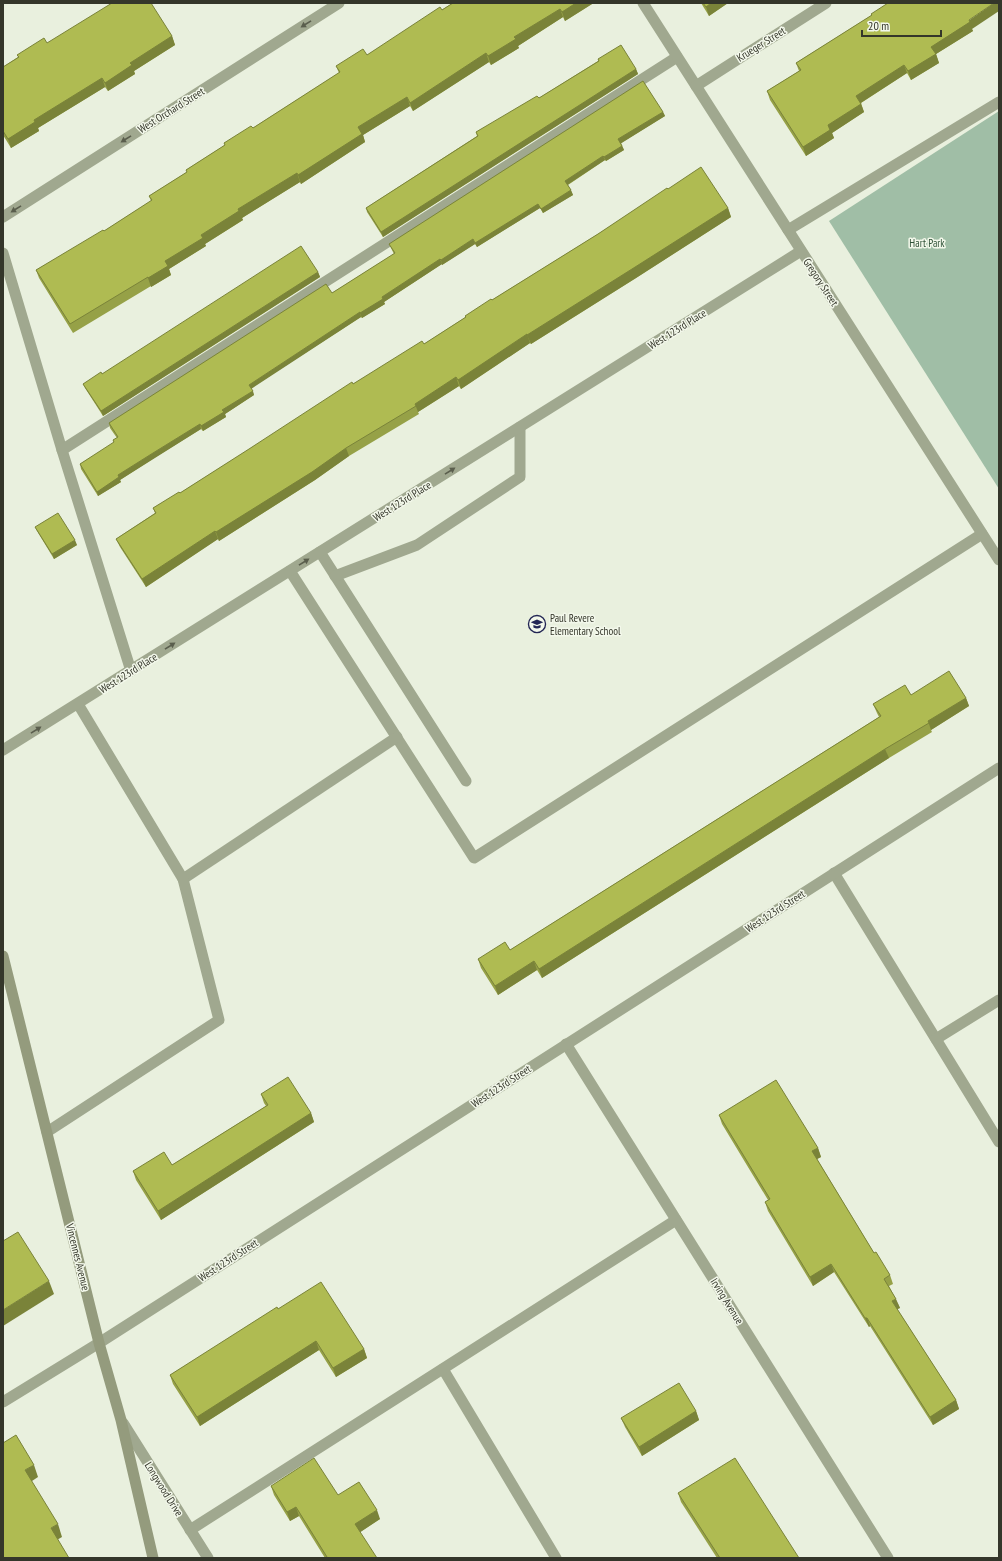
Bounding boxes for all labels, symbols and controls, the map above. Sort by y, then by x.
scale bar [862,12,941,38]
text: 20 m [868,18,889,33]
one-way arrow [301,20,311,28]
street label: Krueger Street [734,24,788,64]
street label: West Orchard Street [135,84,207,136]
one-way arrow [121,135,131,143]
one-way arrow [10,205,22,212]
park label: Hart Park [909,236,945,250]
street label: Gregory Street [800,255,842,309]
street label: West 123rd Place [645,305,709,352]
one-way arrow [445,467,455,475]
street label: West 123rd Place [370,477,434,524]
one-way arrow [299,558,309,566]
place label: Paul Revere Elementary School [550,611,621,638]
school or university icon: Paul Revere Elementary School [527,614,547,634]
one-way arrow [165,642,175,650]
street label: West 123rd Place [96,649,160,696]
one-way arrow [31,726,41,734]
street label: West 123rd Street [743,887,807,935]
street label: West 123rd Street [469,1062,533,1110]
street label: Vincennes Avenue [63,1221,93,1292]
street label: West 123rd Street [196,1236,260,1284]
street label: Irving Avenue [707,1275,747,1327]
street label: Longwood Drive [142,1459,186,1519]

